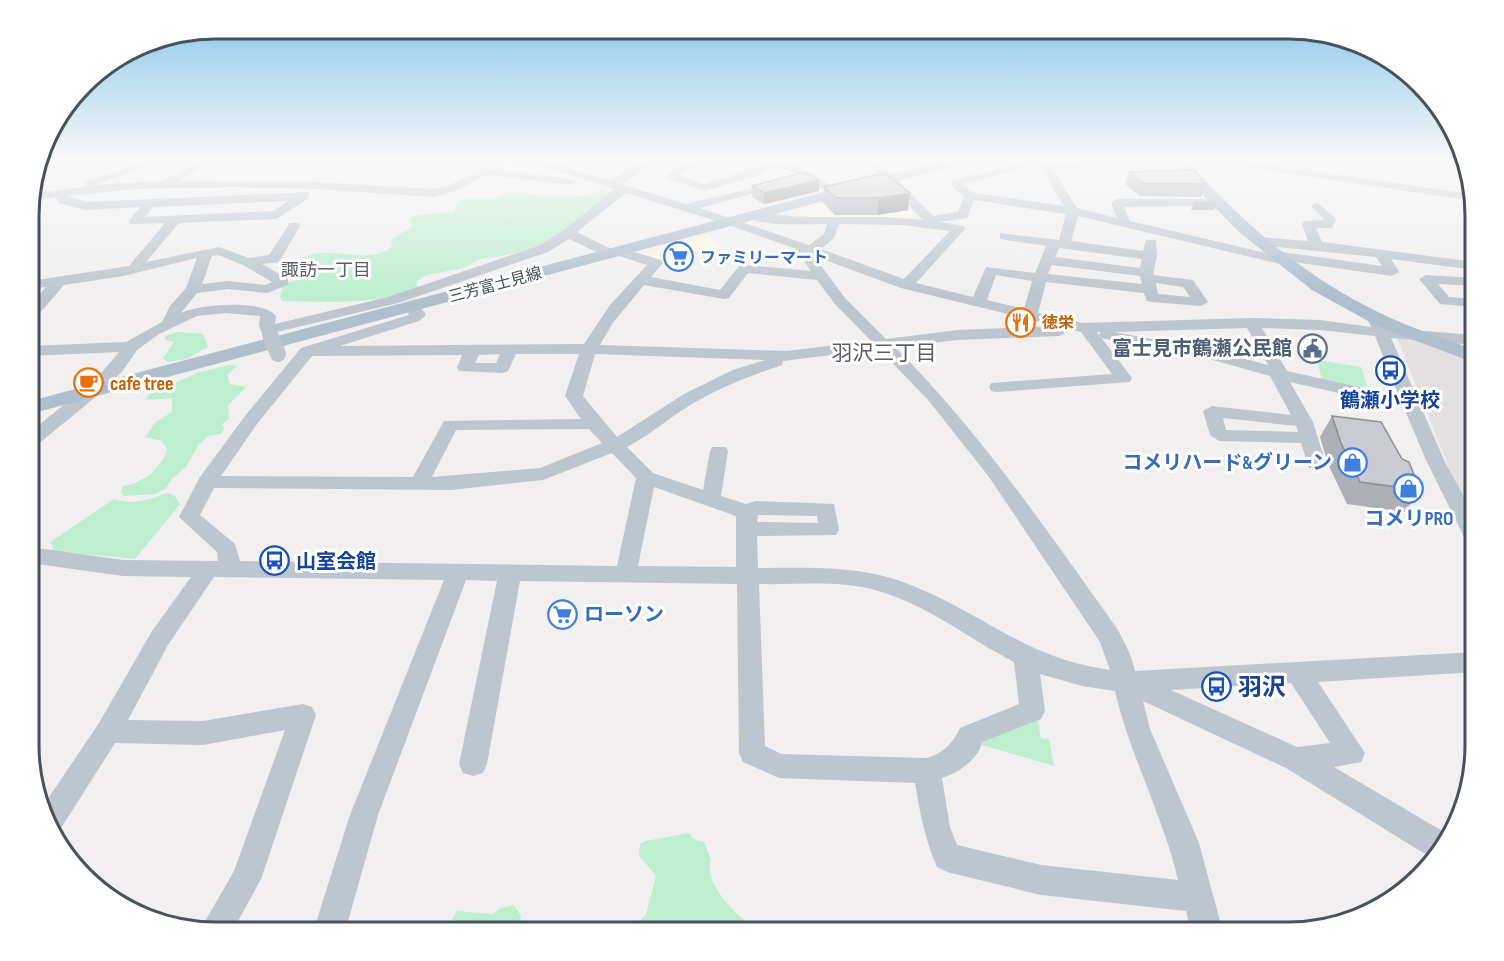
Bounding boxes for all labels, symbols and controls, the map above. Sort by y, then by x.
supermarket icon: ファミリーマート [663,241,695,273]
place label: ファミリーマート [700,249,828,268]
district label: 諏訪一丁目 [281,260,371,281]
street label: 三芳富士見線 [447,264,544,307]
restaurant icon: 徳栄 [1005,306,1037,338]
place label: 徳栄 [1042,314,1074,333]
public building icon: 富士見市鶴瀬公民館 [1297,332,1329,364]
place label: 富士見市鶴瀬公民館 [1112,337,1292,361]
district label: 羽沢三丁目 [832,341,937,366]
bus stop icon: 鶴瀬小学校 [1374,354,1406,386]
cafe icon: cafe tree [73,367,105,399]
place label: cafe tree [110,372,174,396]
place label: 鶴瀬小学校 [1340,389,1440,413]
shop icon: コメリハード&グリーン [1337,446,1369,478]
place label: コメリハード&グリーン [1122,451,1332,475]
shop icon: コメリPRO [1393,472,1425,504]
place label: コメリPRO [1364,507,1454,531]
bus stop icon: 山室会館 [259,545,291,577]
place label: 山室会館 [296,550,376,574]
supermarket icon: ローソン [547,598,579,630]
place label: ローソン [584,603,664,627]
bus stop icon: 羽沢 [1201,671,1233,703]
place label: 羽沢 [1238,673,1286,702]

